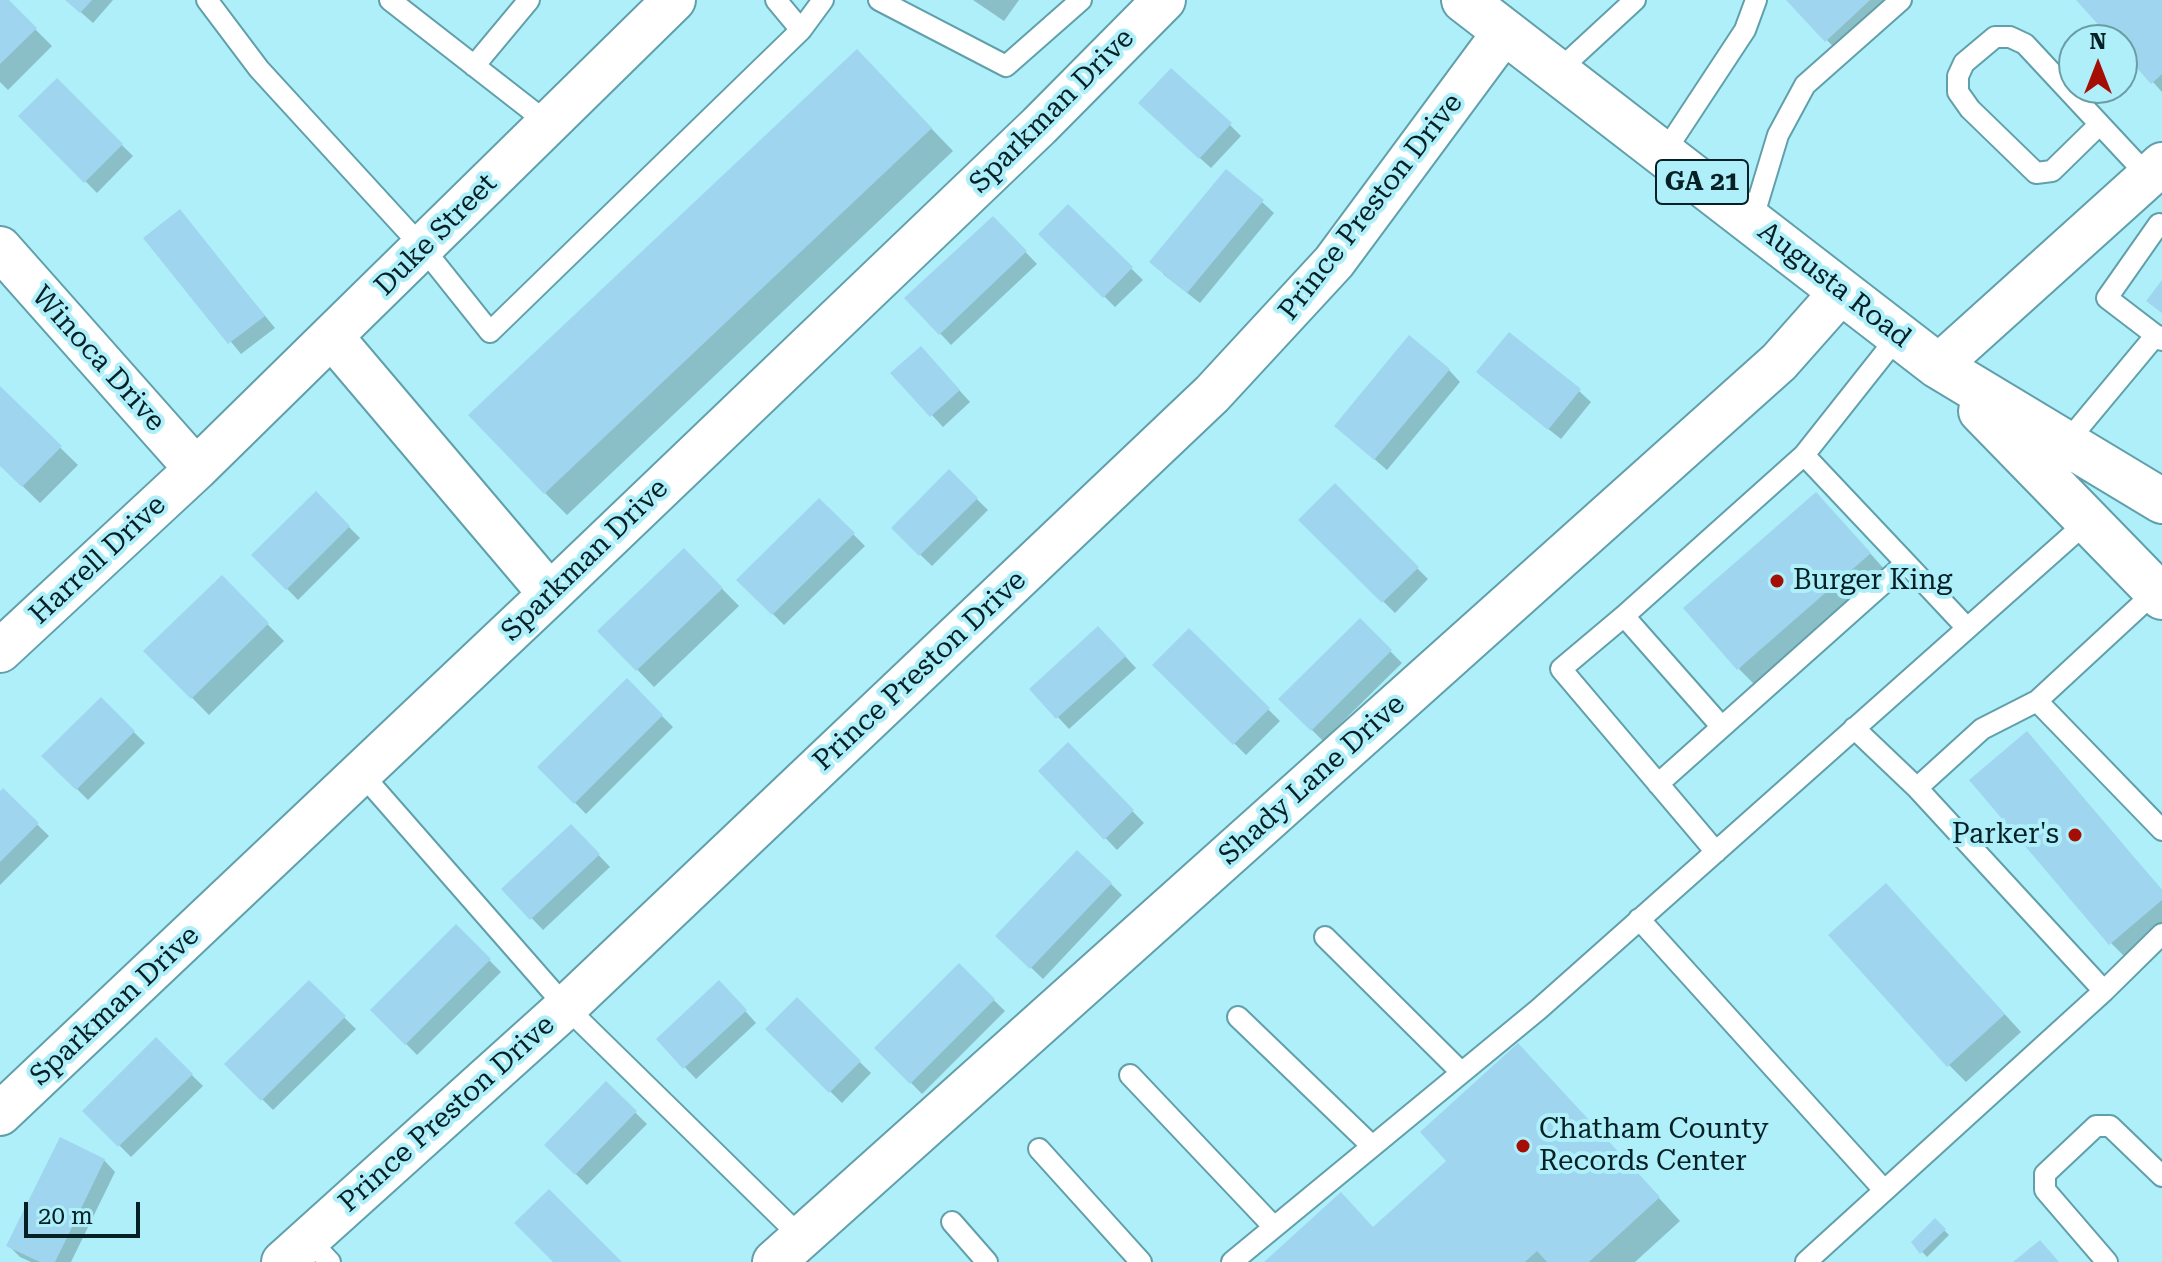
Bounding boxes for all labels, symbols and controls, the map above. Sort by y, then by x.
street label: Sparkman Drive [963,22,1141,200]
north arrow [2058,24,2138,104]
text: N [2090,29,2106,54]
street label: Prince Preston Drive [1272,87,1470,327]
road number: GA 21 [1656,160,1748,204]
street label: Duke Street [368,167,504,303]
street label: Augusta Road [1751,215,1917,355]
street label: Winoca Drive [24,280,172,438]
street label: Sparkman Drive [495,472,675,648]
street label: Harrell Drive [23,489,173,631]
street label: Prince Preston Drive [807,564,1033,778]
place label: Burger King [1793,564,1952,598]
marker: Burger King [1768,572,1786,590]
street label: Shady Lane Drive [1212,688,1412,872]
place label: Parker's [1952,818,2059,852]
marker: Parker's [2066,826,2084,844]
street label: Sparkman Drive [24,919,206,1093]
street label: Prince Preston Drive [332,1008,562,1220]
place label: Chatham County Records Center [1539,1113,1769,1179]
marker: Chatham County Records Center [1514,1137,1532,1155]
scale bar [28,1186,144,1236]
text: 20 m [38,1202,93,1230]

